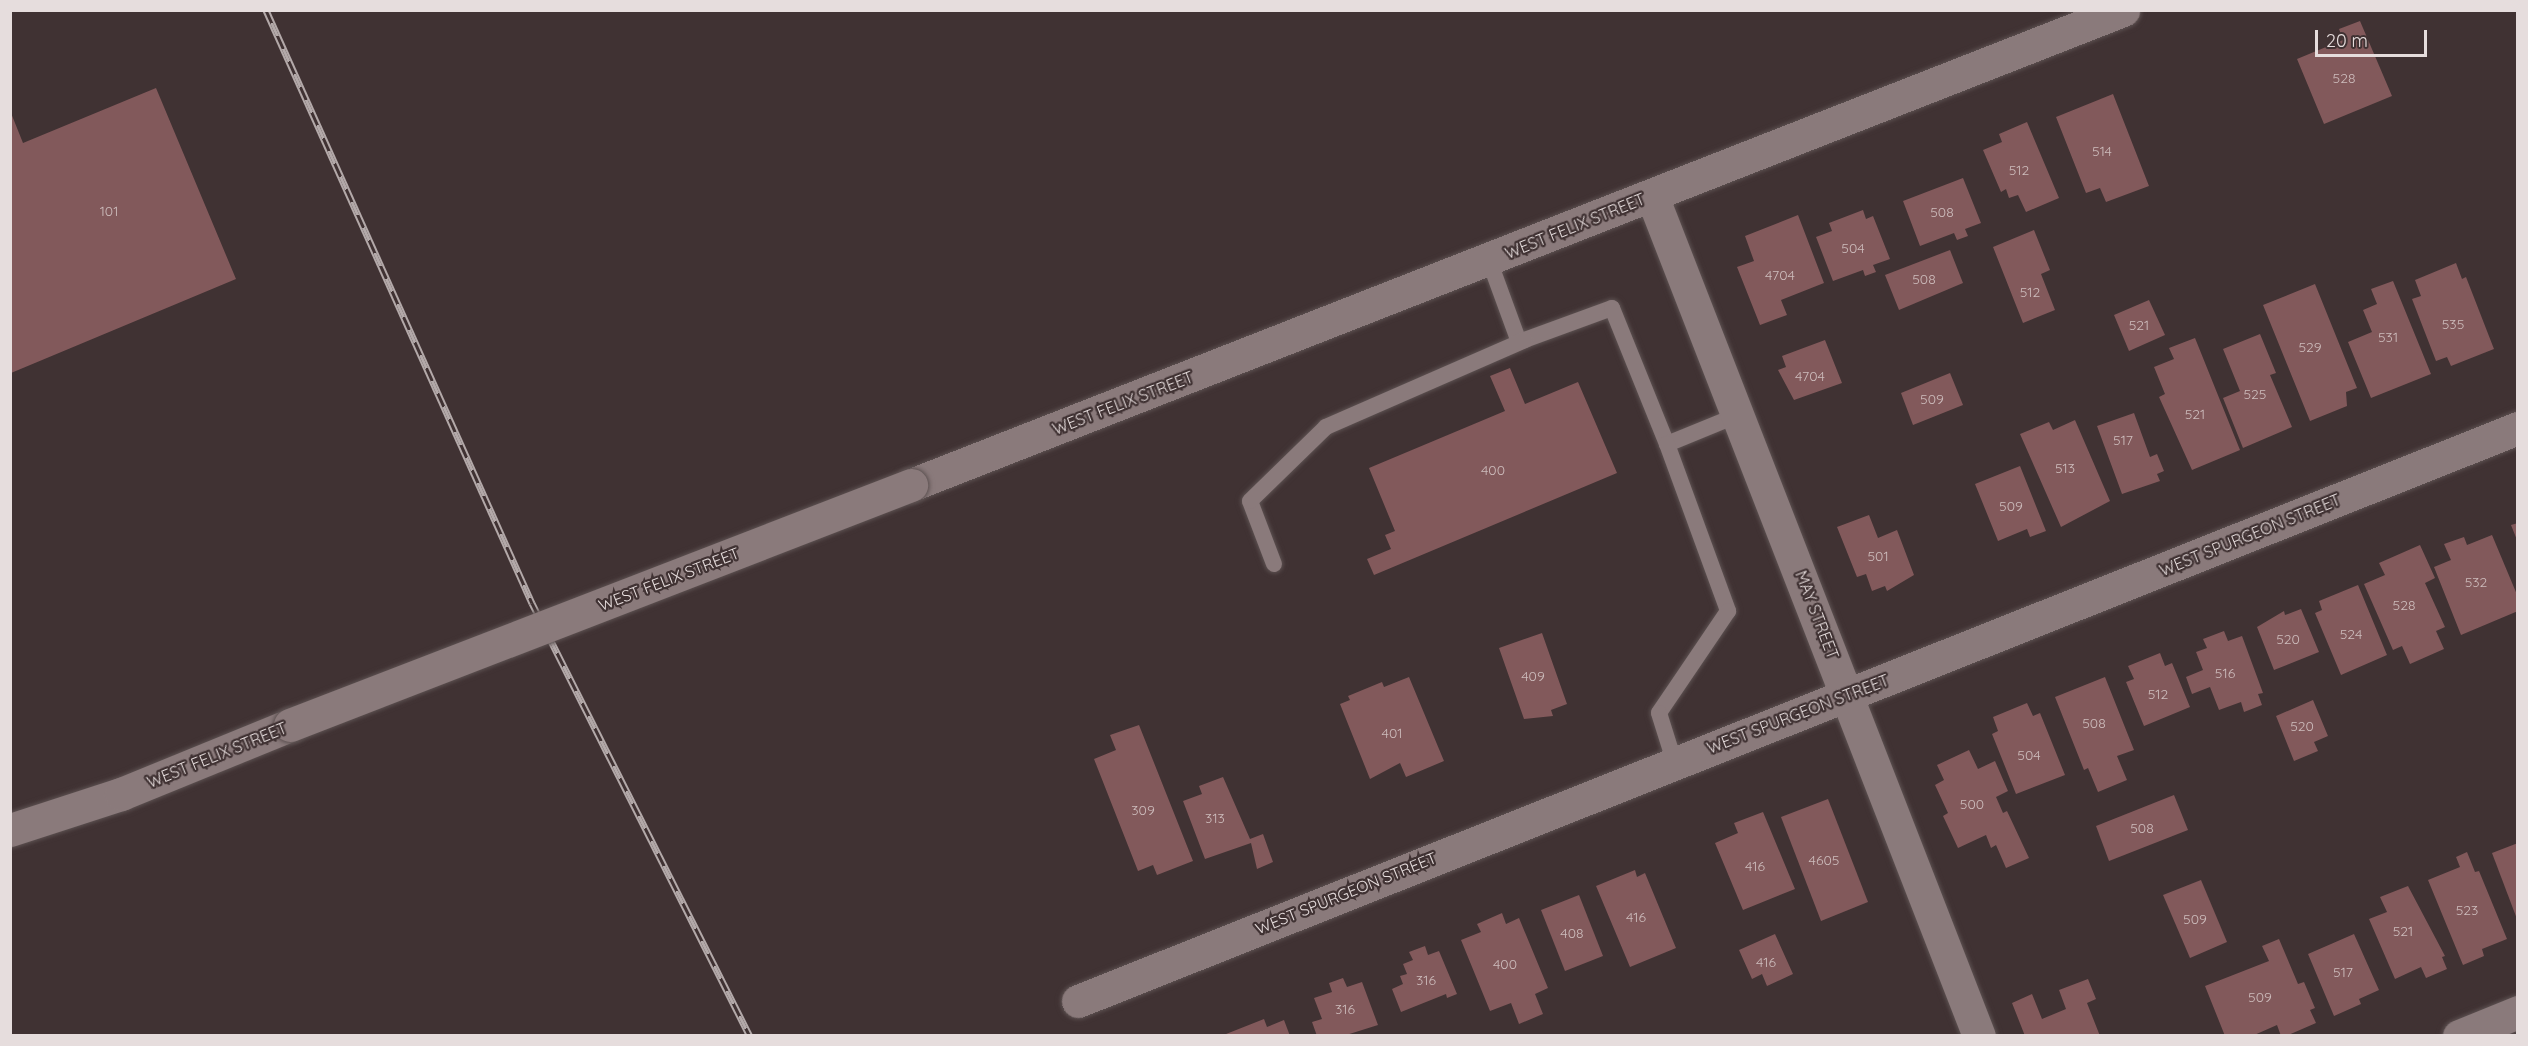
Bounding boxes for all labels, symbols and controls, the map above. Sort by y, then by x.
scale bar [2318,18,2430,56]
text: 20 m [2326,29,2368,52]
house number: 528 [2333,70,2355,86]
house number: 514 [2092,143,2112,159]
house number: 512 [2009,162,2029,178]
street label: WEST FELIX STREET [1502,189,1648,263]
house number: 101 [100,203,118,219]
house number: 508 [1930,204,1954,220]
house number: 504 [1841,240,1865,256]
house number: 4704 [1765,267,1795,283]
house number: 508 [1912,271,1936,287]
house number: 512 [2020,284,2040,300]
house number: 535 [2442,316,2464,332]
house number: 521 [2129,317,2149,333]
house number: 531 [2378,329,2398,345]
house number: 529 [2298,339,2322,355]
street label: WEST FELIX STREET [1050,367,1196,439]
house number: 4704 [1795,368,1825,384]
house number: 525 [2243,386,2267,402]
house number: 509 [1920,391,1944,407]
house number: 521 [2185,406,2205,422]
house number: 517 [2113,432,2133,448]
house number: 513 [2055,460,2075,476]
house number: 400 [1481,462,1505,478]
street label: WEST SPURGEON STREET [2157,490,2343,580]
house number: 509 [1999,498,2023,514]
street label: WEST FELIX STREET [596,543,742,615]
house number: 501 [1867,548,1889,564]
street label: MAY STREET [1791,568,1843,662]
house number: 532 [2465,574,2487,590]
house number: 528 [2393,597,2415,613]
house number: 524 [2340,626,2362,642]
house number: 520 [2276,631,2300,647]
house number: 516 [2215,665,2235,681]
house number: 409 [1521,668,1545,684]
street label: WEST SPURGEON STREET [1704,670,1892,758]
house number: 512 [2148,686,2168,702]
house number: 508 [2082,715,2106,731]
street label: WEST FELIX STREET [144,718,290,792]
house number: 520 [2290,718,2314,734]
house number: 401 [1382,725,1402,741]
house number: 504 [2017,747,2041,763]
house number: 500 [1960,796,1984,812]
house number: 309 [1131,802,1155,818]
house number: 313 [1205,810,1225,826]
house number: 508 [2130,820,2154,836]
street label: WEST SPURGEON STREET [1253,848,1439,938]
house number: 4605 [1809,852,1839,868]
house number: 416 [1745,858,1765,874]
house number: 523 [2456,902,2478,918]
house number: 416 [1626,909,1646,925]
house number: 509 [2183,911,2207,927]
house number: 521 [2393,923,2413,939]
house number: 408 [1560,925,1584,941]
house number: 416 [1756,954,1776,970]
house number: 400 [1493,956,1517,972]
house number: 517 [2333,964,2353,980]
house number: 316 [1416,972,1436,988]
house number: 509 [2248,989,2272,1005]
house number: 316 [1335,1001,1355,1017]

